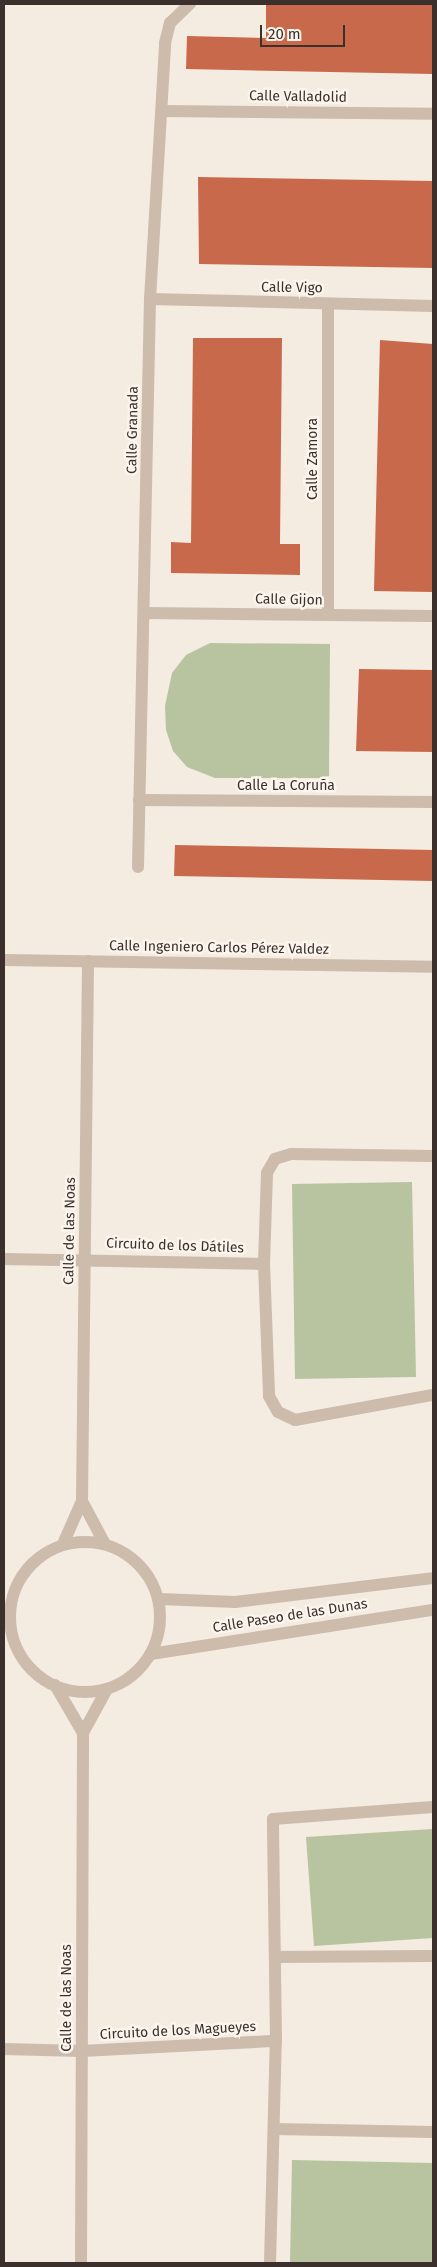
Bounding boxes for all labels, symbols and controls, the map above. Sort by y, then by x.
scale bar [262,15,347,47]
text: 20 m [268,25,301,43]
street label: Calle Valladolid [249,88,347,106]
street label: Calle Vigo [261,279,323,297]
street label: Calle Granada [124,386,142,474]
street label: Calle Zamora [305,418,321,500]
street label: Calle Gijon [255,591,323,609]
street label: Calle La Coruña [237,778,335,794]
street label: Calle Ingeniero Carlos Pérez Valdez [109,938,329,958]
street label: Calle de las Noas [61,1177,79,1285]
street label: Circuito de los Dátiles [106,1235,244,1257]
street label: Calle Paseo de las Dunas [211,1595,369,1637]
street label: Calle de las Noas [59,1944,75,2052]
street label: Circuito de los Magueyes [99,2019,257,2043]

